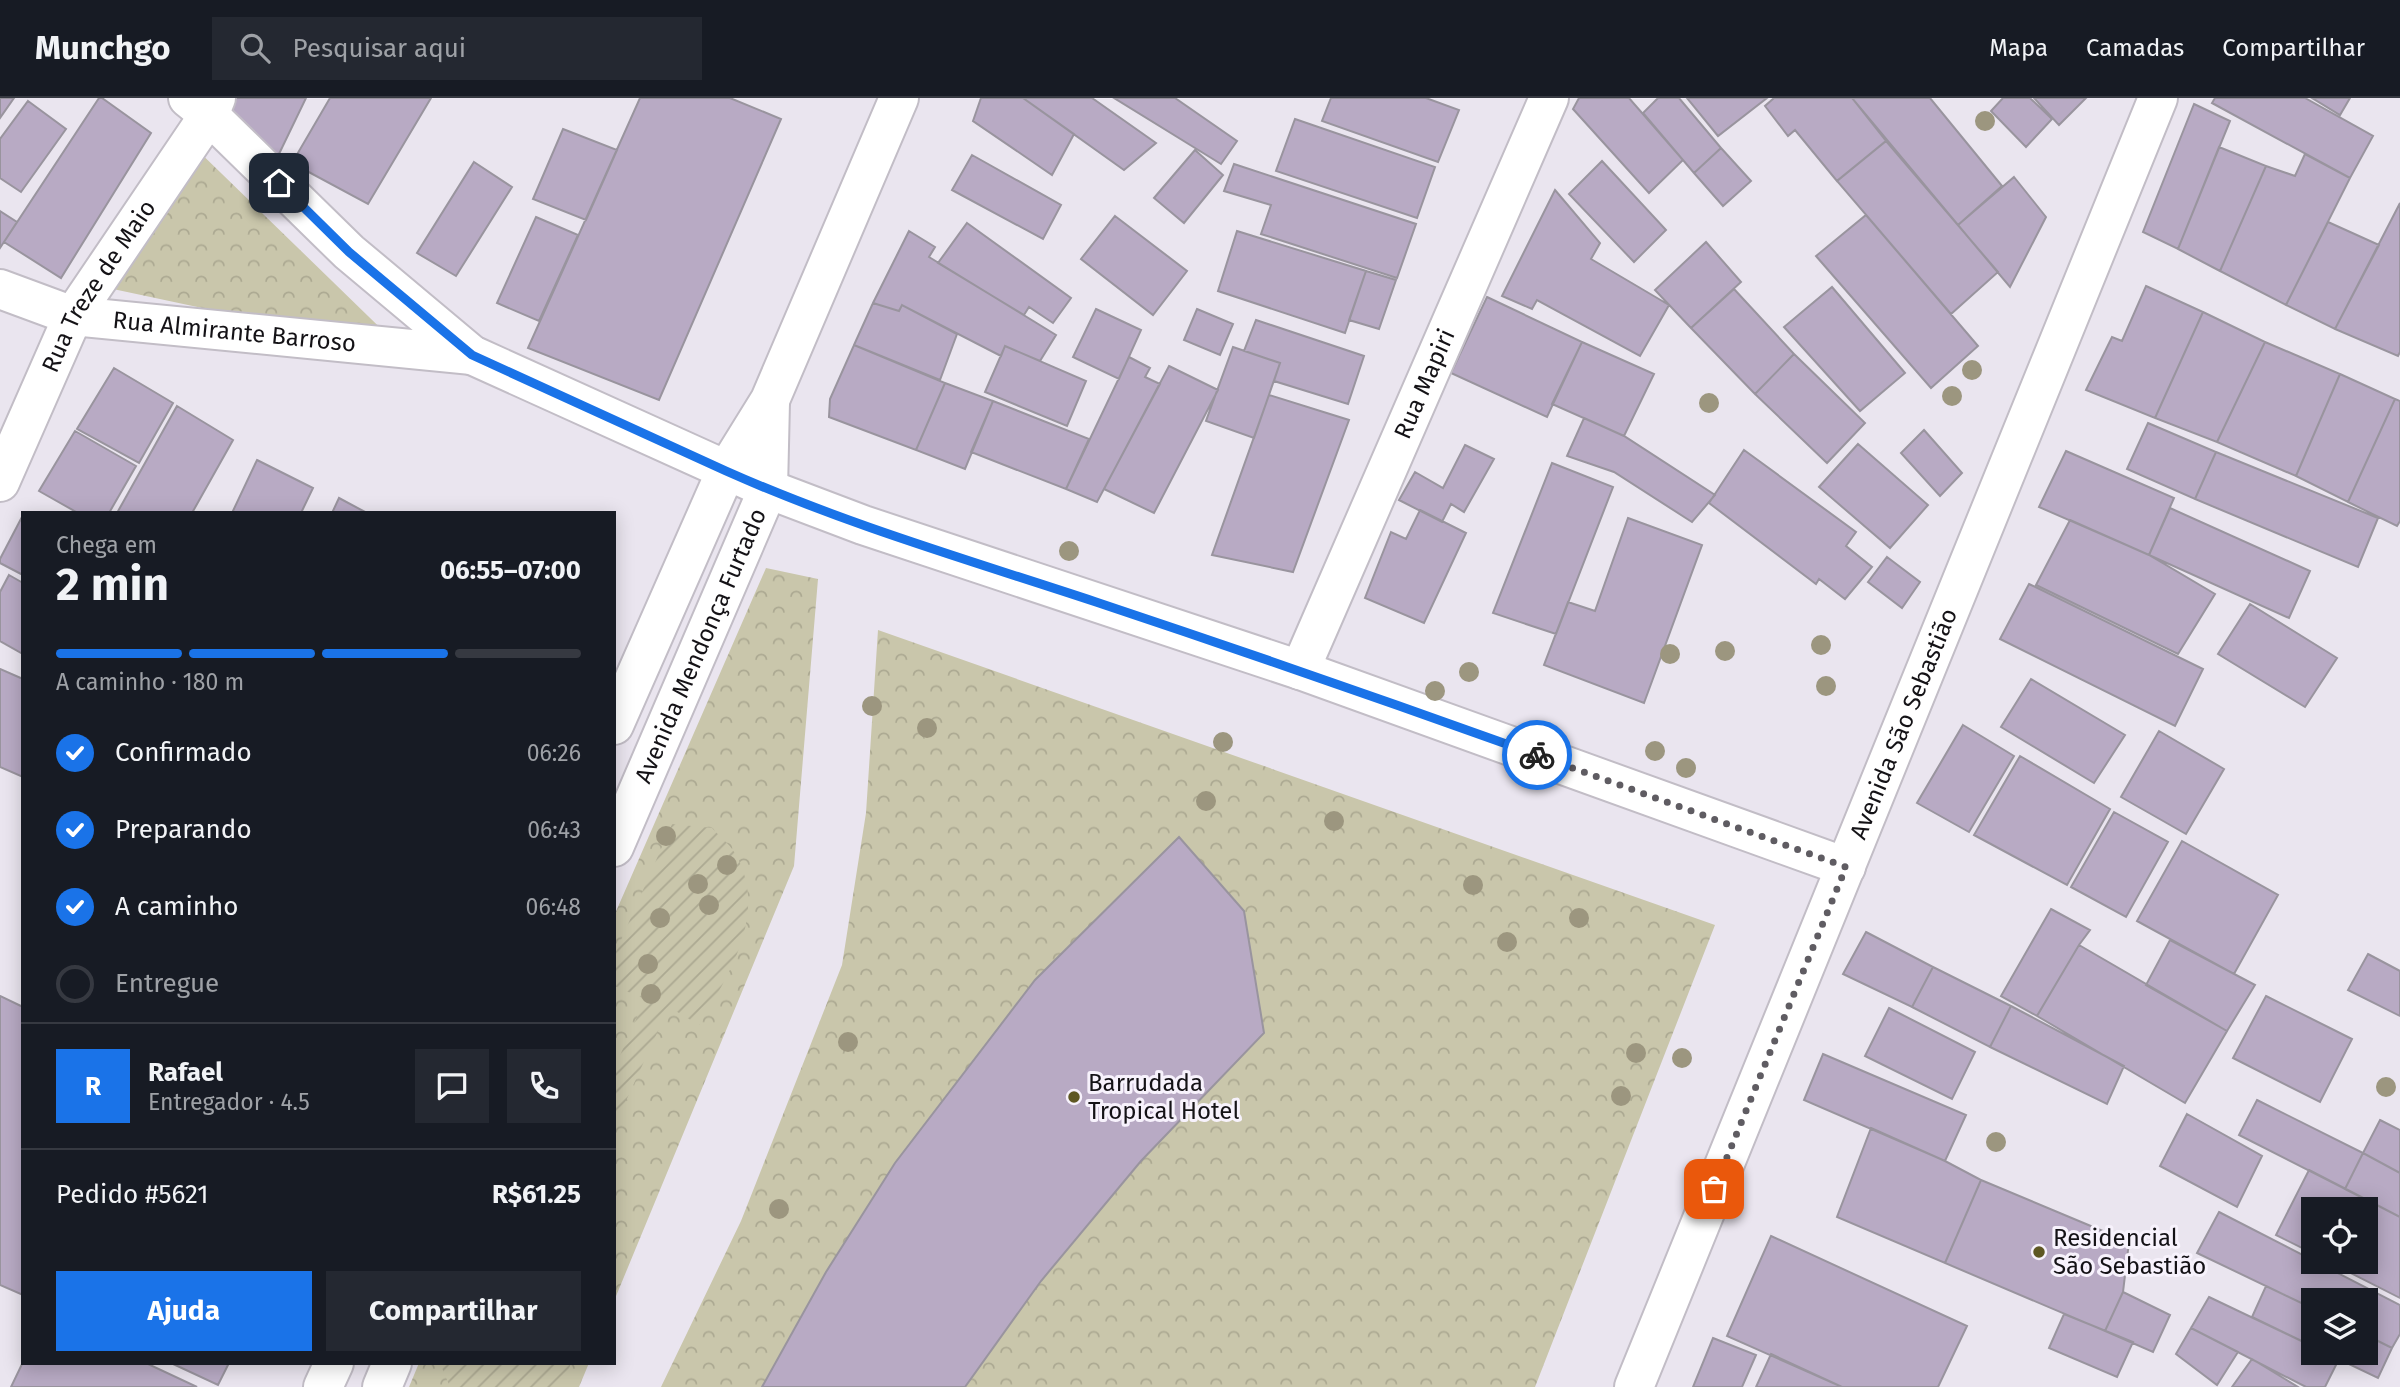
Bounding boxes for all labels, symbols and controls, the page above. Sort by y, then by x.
search box [212,17,702,80]
text: Munchgo [35,28,170,68]
icon: search [236,29,274,67]
text: Pesquisar aqui [292,33,466,64]
text: Mapa [1989,34,2048,62]
text: Camadas [2086,34,2184,62]
text: Compartilhar [2222,34,2365,62]
pin [249,153,309,213]
icon: home [260,164,298,202]
street label: Rua Treze de Maio [36,194,162,377]
street label: Rua Almirante Barroso [112,306,357,358]
street label: Rua Mapiri [1388,325,1461,443]
street label: Avenida Mendonça Furtado [629,504,772,787]
text: Chega em [56,531,157,559]
text: 06:55–07:00 [440,555,581,586]
text: 2 min [56,557,169,612]
street label: Avenida São Sebastião [1844,604,1963,843]
text: A caminho · 180 m [56,668,244,696]
courier [1502,720,1572,790]
icon: check [56,734,94,772]
icon: bike [1518,736,1556,774]
text: Confirmado [115,737,252,768]
text: 06:26 [527,739,581,767]
icon: check [56,811,94,849]
text: Preparando [115,814,252,845]
text: 06:43 [527,816,581,844]
icon: check [56,888,94,926]
text: A caminho [115,891,238,922]
text: 06:48 [526,893,581,921]
text: Entregue [115,968,219,999]
button: chat [415,1049,489,1123]
button: phone [507,1049,581,1123]
text: Rafael [148,1057,223,1088]
place label: Barrudada Tropical Hotel [1088,1069,1239,1125]
text: R [85,1071,101,1102]
text: Entregador · 4.5 [148,1088,310,1116]
marker: Barrudada Tropical Hotel [1066,1089,1082,1105]
pin [1684,1159,1744,1219]
icon: bag [1695,1170,1733,1208]
text: Pedido #5621 [56,1179,209,1210]
text: R$61.25 [492,1179,581,1210]
map controls [2301,1197,2378,1365]
button: locate [2301,1197,2378,1274]
place label: Residencial São Sebastião [2053,1224,2206,1280]
marker: Residencial São Sebastião [2031,1244,2047,1260]
button: Ajuda [56,1271,312,1351]
button: Compartilhar [326,1271,581,1351]
button: layers [2301,1288,2378,1365]

